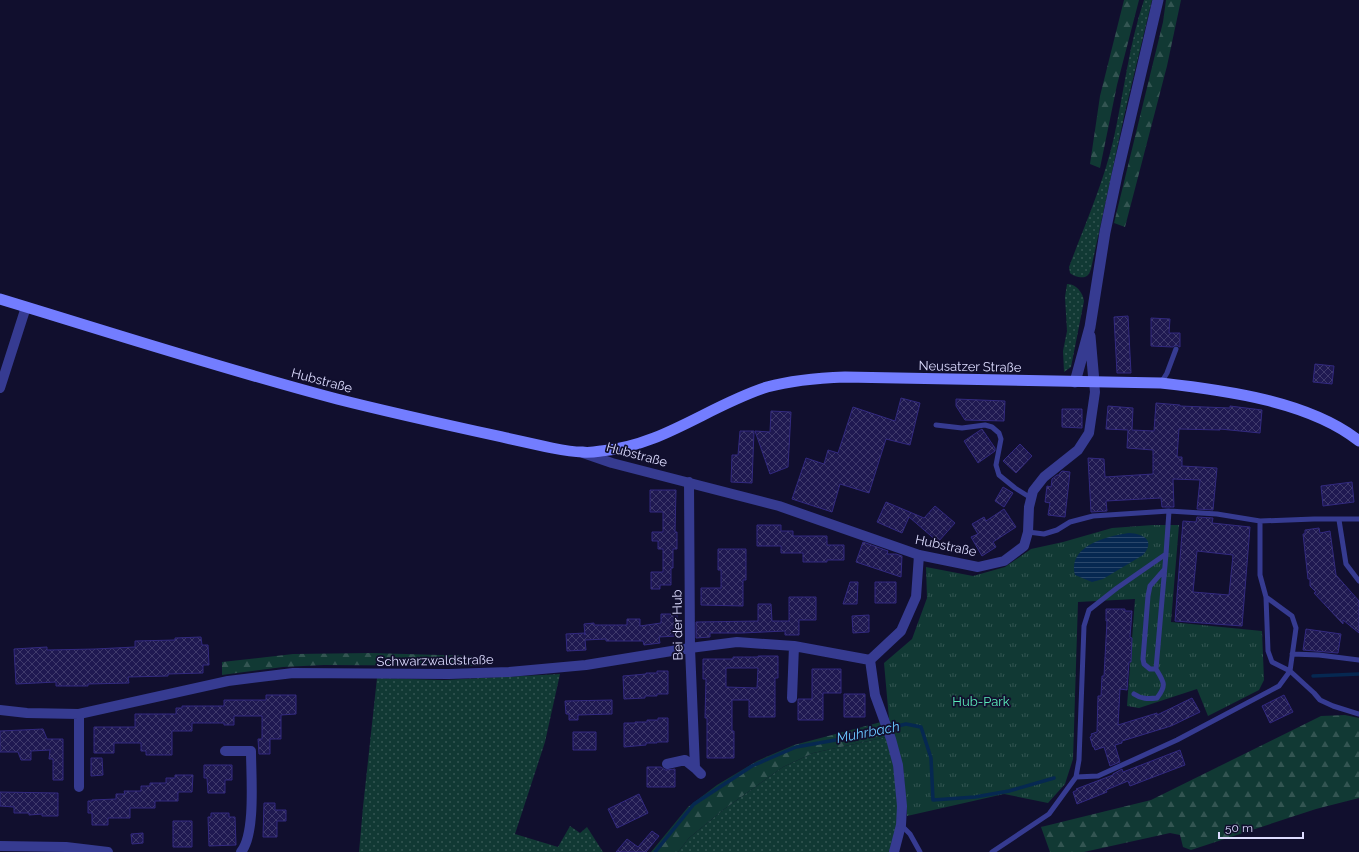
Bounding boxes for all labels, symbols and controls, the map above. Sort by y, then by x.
street label: Neusatzer Straße [918,358,1022,375]
street label: Hubstraße [290,365,354,396]
street label: Hubstraße [605,439,669,470]
street label: Hubstraße [914,532,978,559]
street label: Bei der Hub [669,589,686,661]
street label: Schwarzwaldstraße [376,652,494,669]
park label: Hub-Park [952,694,1010,709]
water label: Muhrbach [835,718,901,746]
scale bar [1219,814,1303,840]
text: 50 m [1225,821,1253,835]

